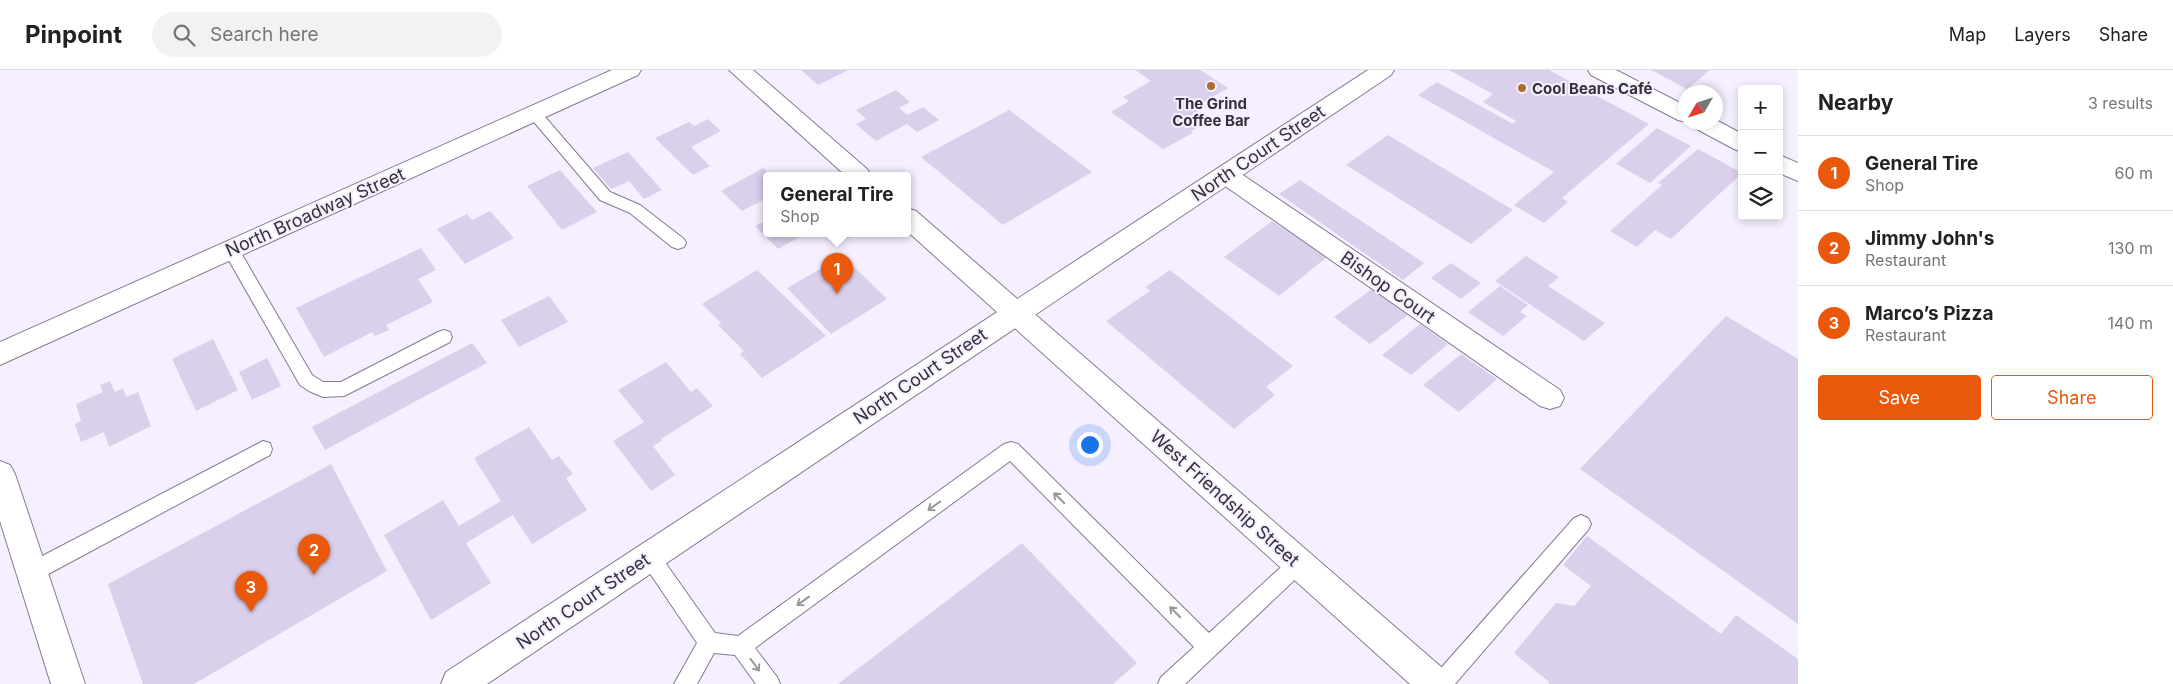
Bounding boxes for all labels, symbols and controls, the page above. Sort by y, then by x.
search box [152,12,502,57]
text: Pinpoint [25,20,122,49]
icon: search [170,21,198,49]
text: Search here [210,23,319,46]
text: Map [1949,24,1986,45]
text: Layers [2014,24,2071,45]
text: Share [2099,24,2148,45]
place label: Cool Beans Café [1532,79,1653,98]
marker: The Grind Coffee Bar [1205,80,1217,92]
marker: Cool Beans Café [1516,82,1528,94]
north arrow [1678,85,1723,130]
map controls [1738,85,1783,220]
button: + [1738,85,1783,130]
text: Nearby [1818,90,1893,115]
text: 3 results [2088,93,2153,113]
place label: The Grind Coffee Bar [1172,94,1250,130]
street label: North Court Street [1187,101,1329,205]
button: − [1738,130,1783,175]
text: General Tire [1865,152,1978,175]
street label: North Broadway Street [222,163,408,261]
text: 1 [1831,163,1837,183]
text: 60 m [2114,163,2153,183]
popup [763,172,911,237]
button: layers [1738,175,1783,220]
text: Shop [1865,175,1904,195]
text: General Tire [780,183,894,206]
text: Shop [780,206,819,226]
text: Jimmy John's [1865,227,1995,250]
text: 2 [1829,238,1839,258]
text: 130 m [2108,238,2153,258]
street label: Bishop Court [1337,247,1439,327]
text: Restaurant [1865,250,1946,270]
pin: 1 [821,253,853,294]
text: Marco’s Pizza [1865,302,1993,325]
text: 3 [1829,313,1839,333]
text: 140 m [2108,313,2153,333]
street label: North Court Street [849,324,991,428]
text: Restaurant [1865,325,1946,345]
button: Save [1818,375,1981,420]
button: Share [1991,375,2153,420]
street label: West Friendship Street [1146,426,1304,570]
your location [1077,432,1103,458]
one-way arrow [1053,492,1065,504]
one-way arrow [927,501,941,511]
pin: 2 [298,534,330,575]
street label: North Court Street [512,549,654,653]
pin: 3 [235,571,267,612]
one-way arrow [796,596,810,606]
one-way arrow [1169,607,1181,619]
one-way arrow [750,658,760,672]

